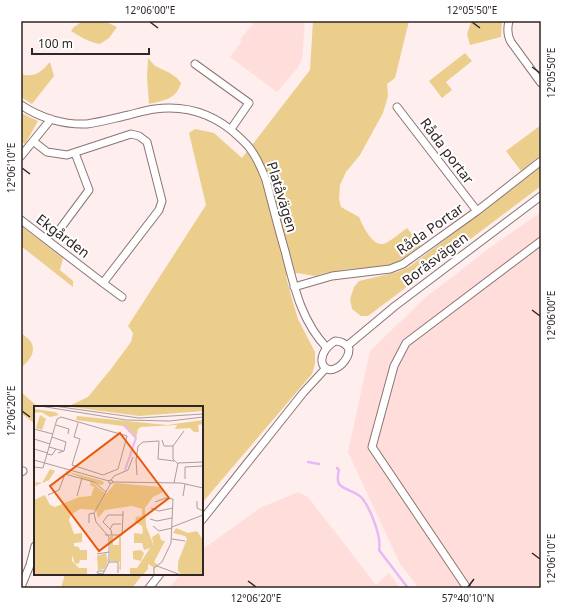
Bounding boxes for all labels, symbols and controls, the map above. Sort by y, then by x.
text: 12°06'00"E [125,3,175,17]
text: 12°05'50"E [447,3,497,17]
scale bar [32,30,149,56]
text: 100 m [38,35,73,52]
text: 12°05'50"E [544,48,558,98]
street label: Råda portar [416,114,479,188]
text: 12°06'10"E [4,143,18,193]
street label: Platåvägen [263,159,302,235]
street label: Råda Portar [392,198,467,259]
street label: Ekgården [33,209,94,262]
street label: Boråsvägen [398,228,471,290]
text: 12°06'00"E [544,291,558,341]
text: 12°06'20"E [4,386,18,436]
inset map [34,406,203,575]
text: 12°06'10"E [544,534,558,584]
text: 12°06'20"E [231,591,281,605]
text: 57°40'10"N [442,591,494,605]

